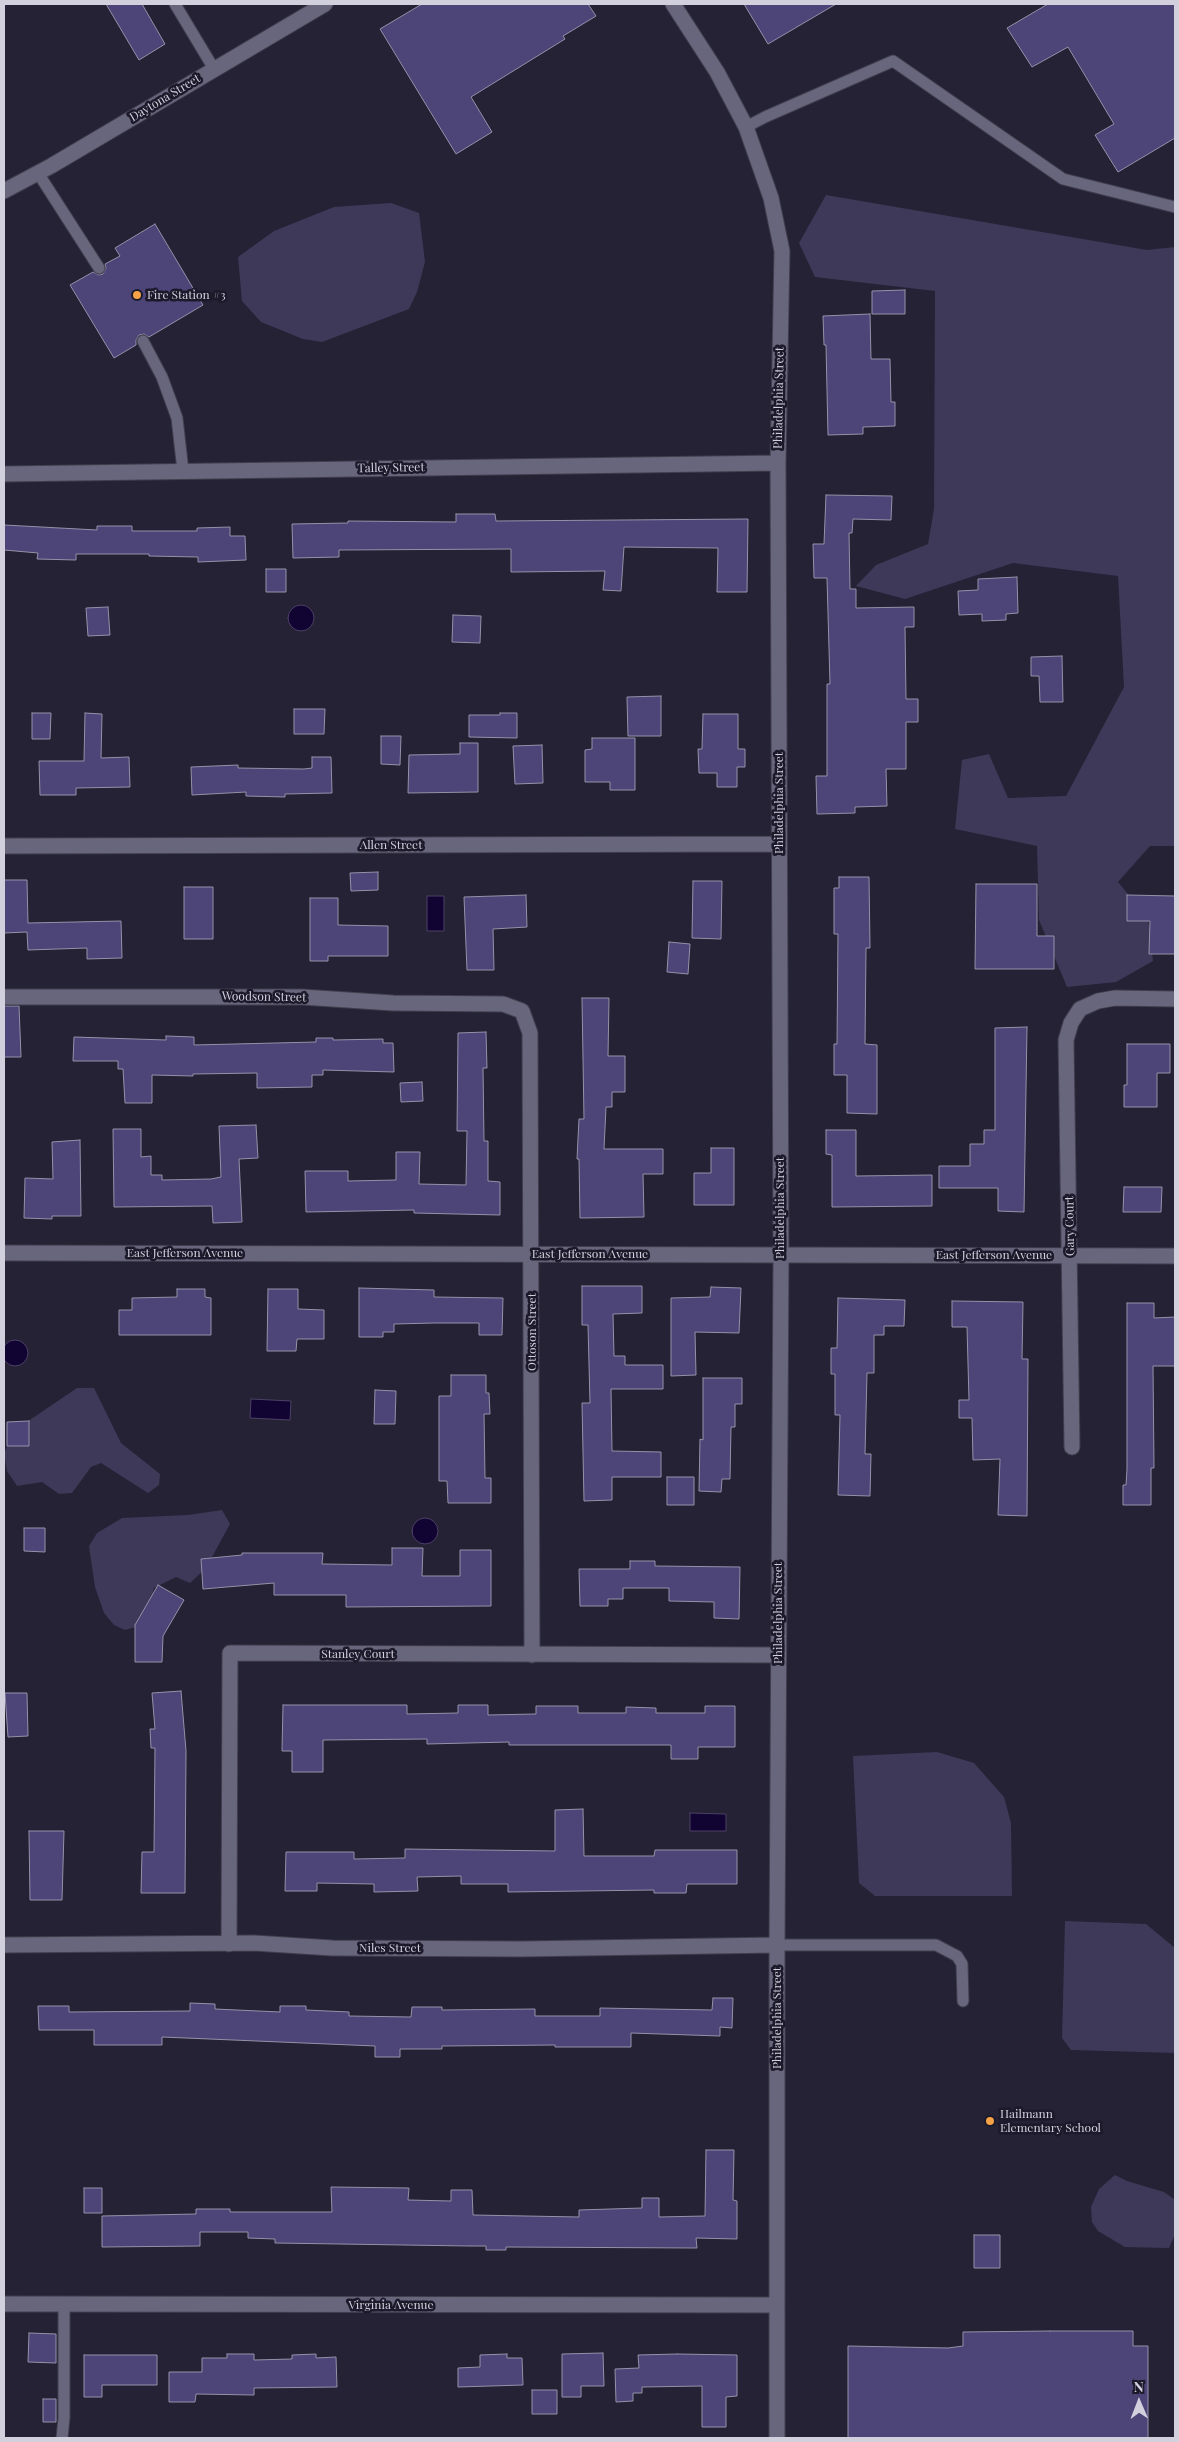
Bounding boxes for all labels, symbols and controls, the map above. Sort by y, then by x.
street label: Daytona Street [127,71,203,125]
place label: Fire Station #3 [147,288,226,302]
marker: Fire Station #3 [131,289,143,301]
street label: Philadelphia Street [771,347,787,449]
street label: Talley Street [357,460,425,476]
street label: Philadelphia Street [772,752,786,854]
street label: Allen Street [360,838,422,852]
street label: Woodson Street [222,989,306,1005]
street label: Philadelphia Street [773,1157,787,1259]
street label: Gary Court [1062,1196,1078,1256]
street label: East Jefferson Avenue [127,1246,243,1260]
street label: East Jefferson Avenue [532,1247,648,1261]
street label: East Jefferson Avenue [936,1248,1052,1262]
street label: Ottoson Street [525,1293,539,1371]
street label: Philadelphia Street [771,1562,785,1664]
street label: Stanley Court [321,1647,395,1661]
street label: Niles Street [359,1941,421,1955]
street label: Philadelphia Street [770,1967,784,2069]
place label: Hailmann Elementary School [1000,2107,1101,2135]
marker: Hailmann Elementary School [984,2115,996,2127]
street label: Virginia Avenue [348,2298,434,2312]
north arrow [1114,2377,1164,2427]
text: N [1134,2377,1144,2396]

